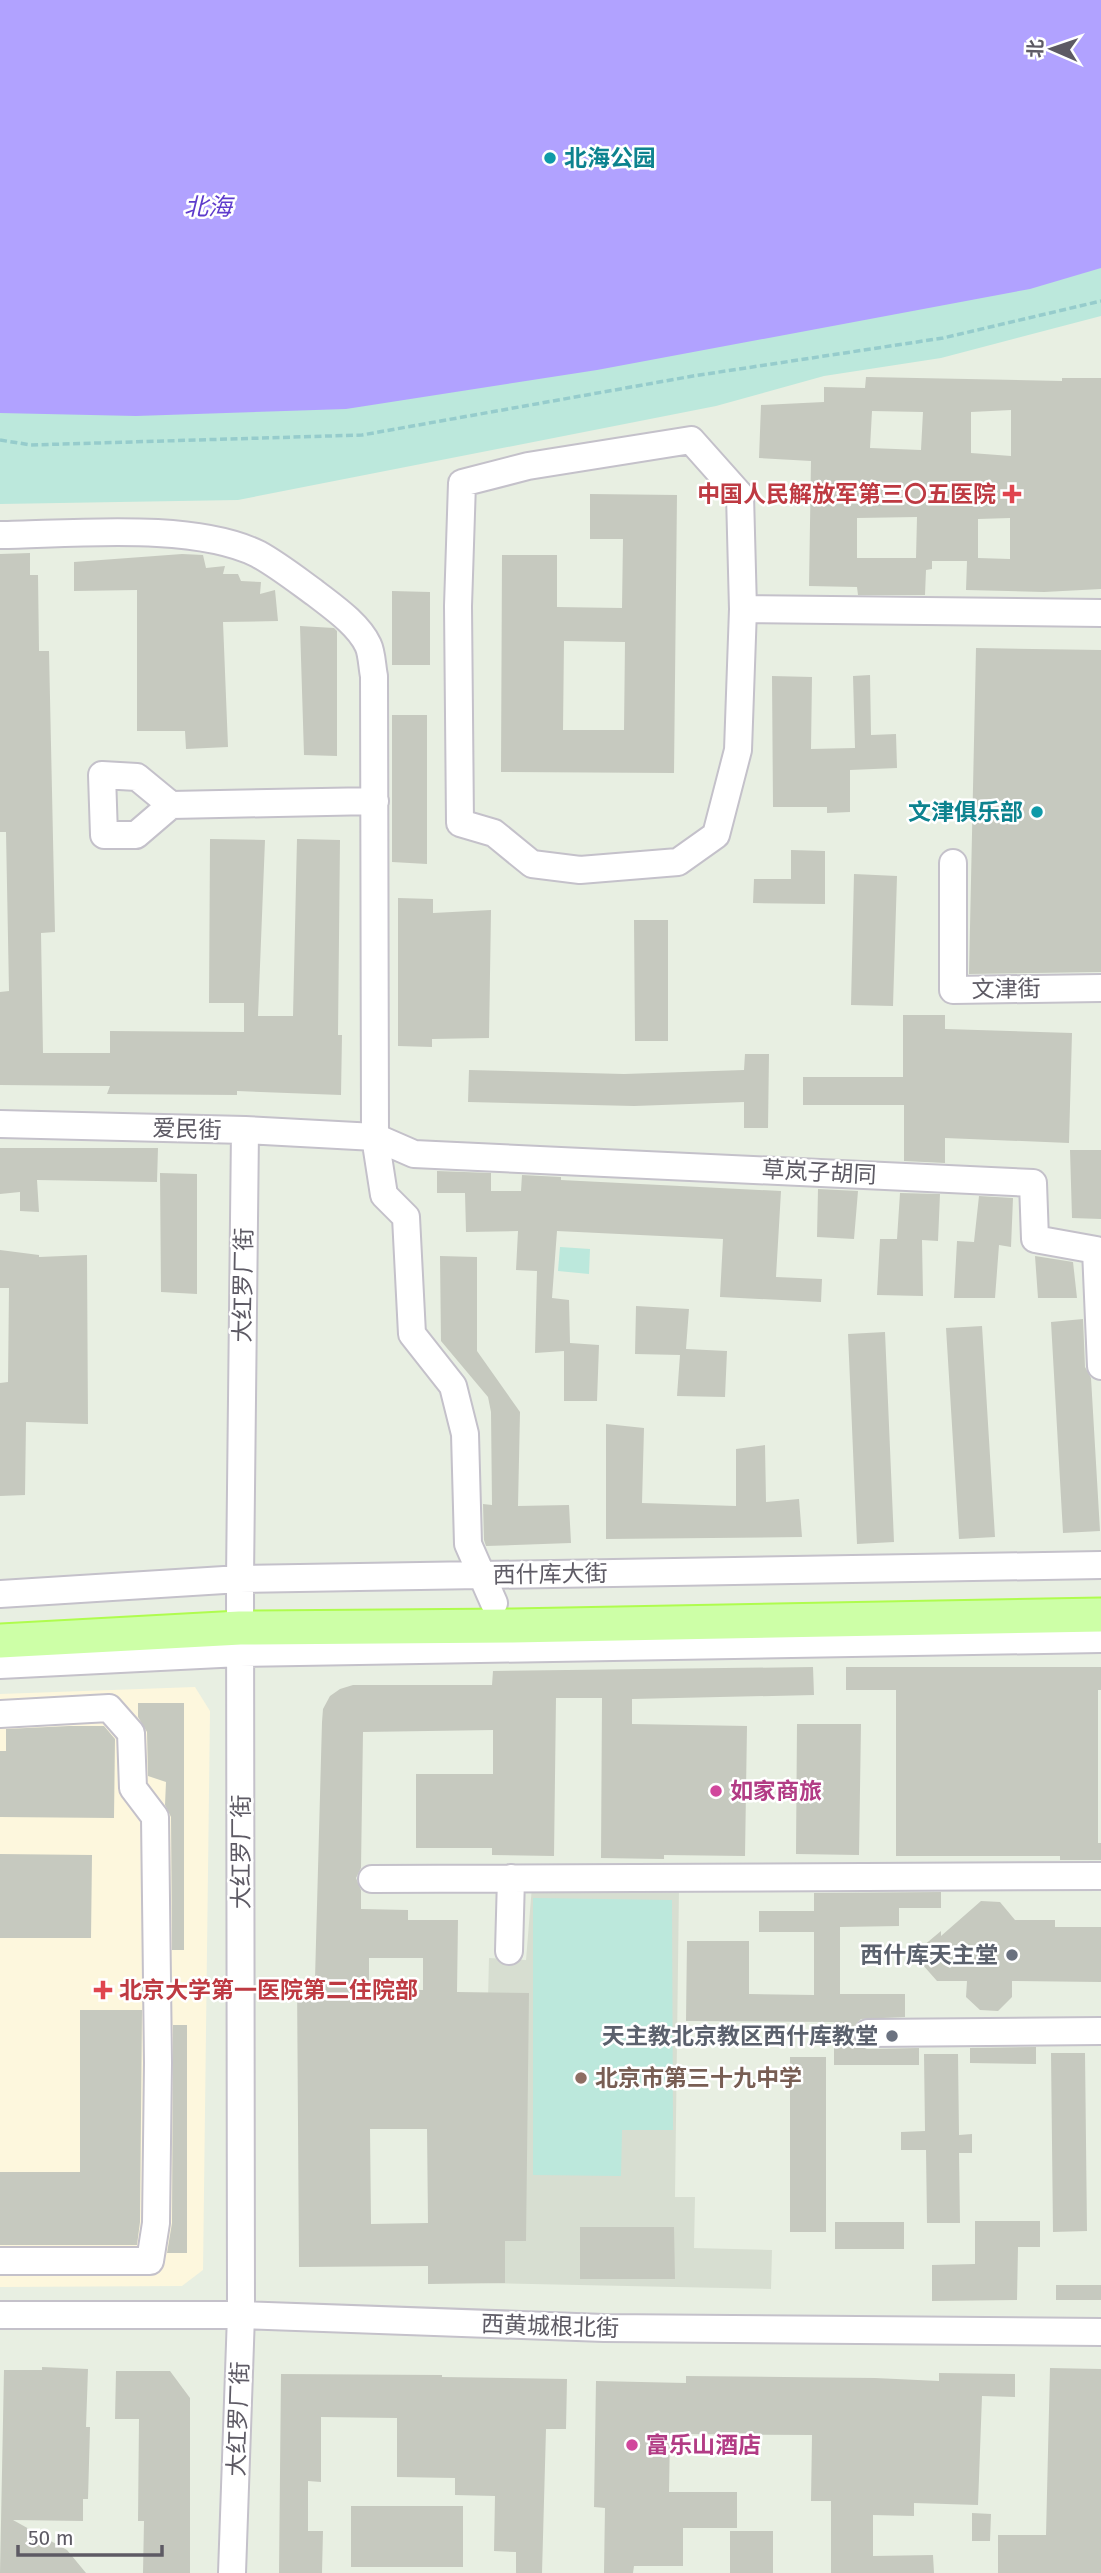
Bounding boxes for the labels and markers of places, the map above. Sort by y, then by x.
place label: 北海公园 [564,144,656,172]
marker: 北海公园 [542,150,558,166]
place label: 中国人民解放军第三〇五医院 [697,480,996,508]
marker: 中国人民解放军第三〇五医院 [1002,484,1022,504]
place label: 文津俱乐部 [908,798,1023,826]
marker: 文津俱乐部 [1029,804,1045,820]
place label: 如家商旅 [730,1777,822,1805]
marker: 如家商旅 [708,1783,724,1799]
place label: 西什库天主堂 [860,1941,998,1969]
marker: 西什库天主堂 [1004,1947,1020,1963]
place label: 北京大学第一医院第二住院部 [119,1976,418,2004]
marker: 北京大学第一医院第二住院部 [93,1980,113,2000]
place label: 天主教北京教区西什库教堂 [602,2022,878,2050]
marker: 天主教北京教区西什库教堂 [884,2028,900,2044]
place label: 北京市第三十九中学 [595,2064,802,2092]
marker: 北京市第三十九中学 [573,2070,589,2086]
place label: 富乐山酒店 [646,2431,761,2459]
marker: 富乐山酒店 [624,2437,640,2453]

